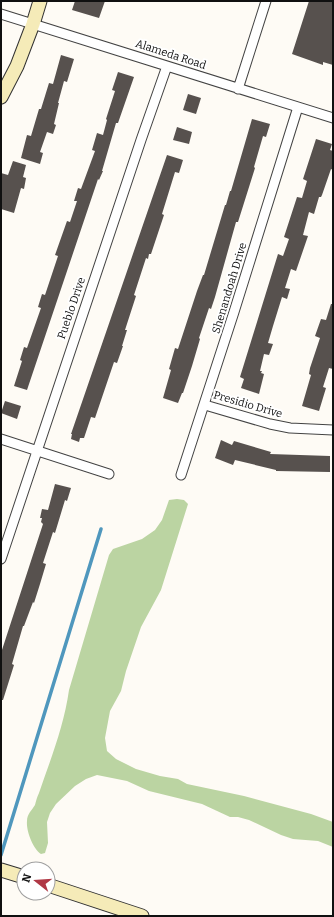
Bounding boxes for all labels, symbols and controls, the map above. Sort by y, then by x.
street label: Alameda Road [134,37,208,72]
street label: Shenandoah Drive [209,241,249,335]
street label: Pueblo Drive [55,276,88,341]
street label: Presidio Drive [212,388,284,421]
north arrow [16,861,56,901]
text: N [19,872,35,884]

